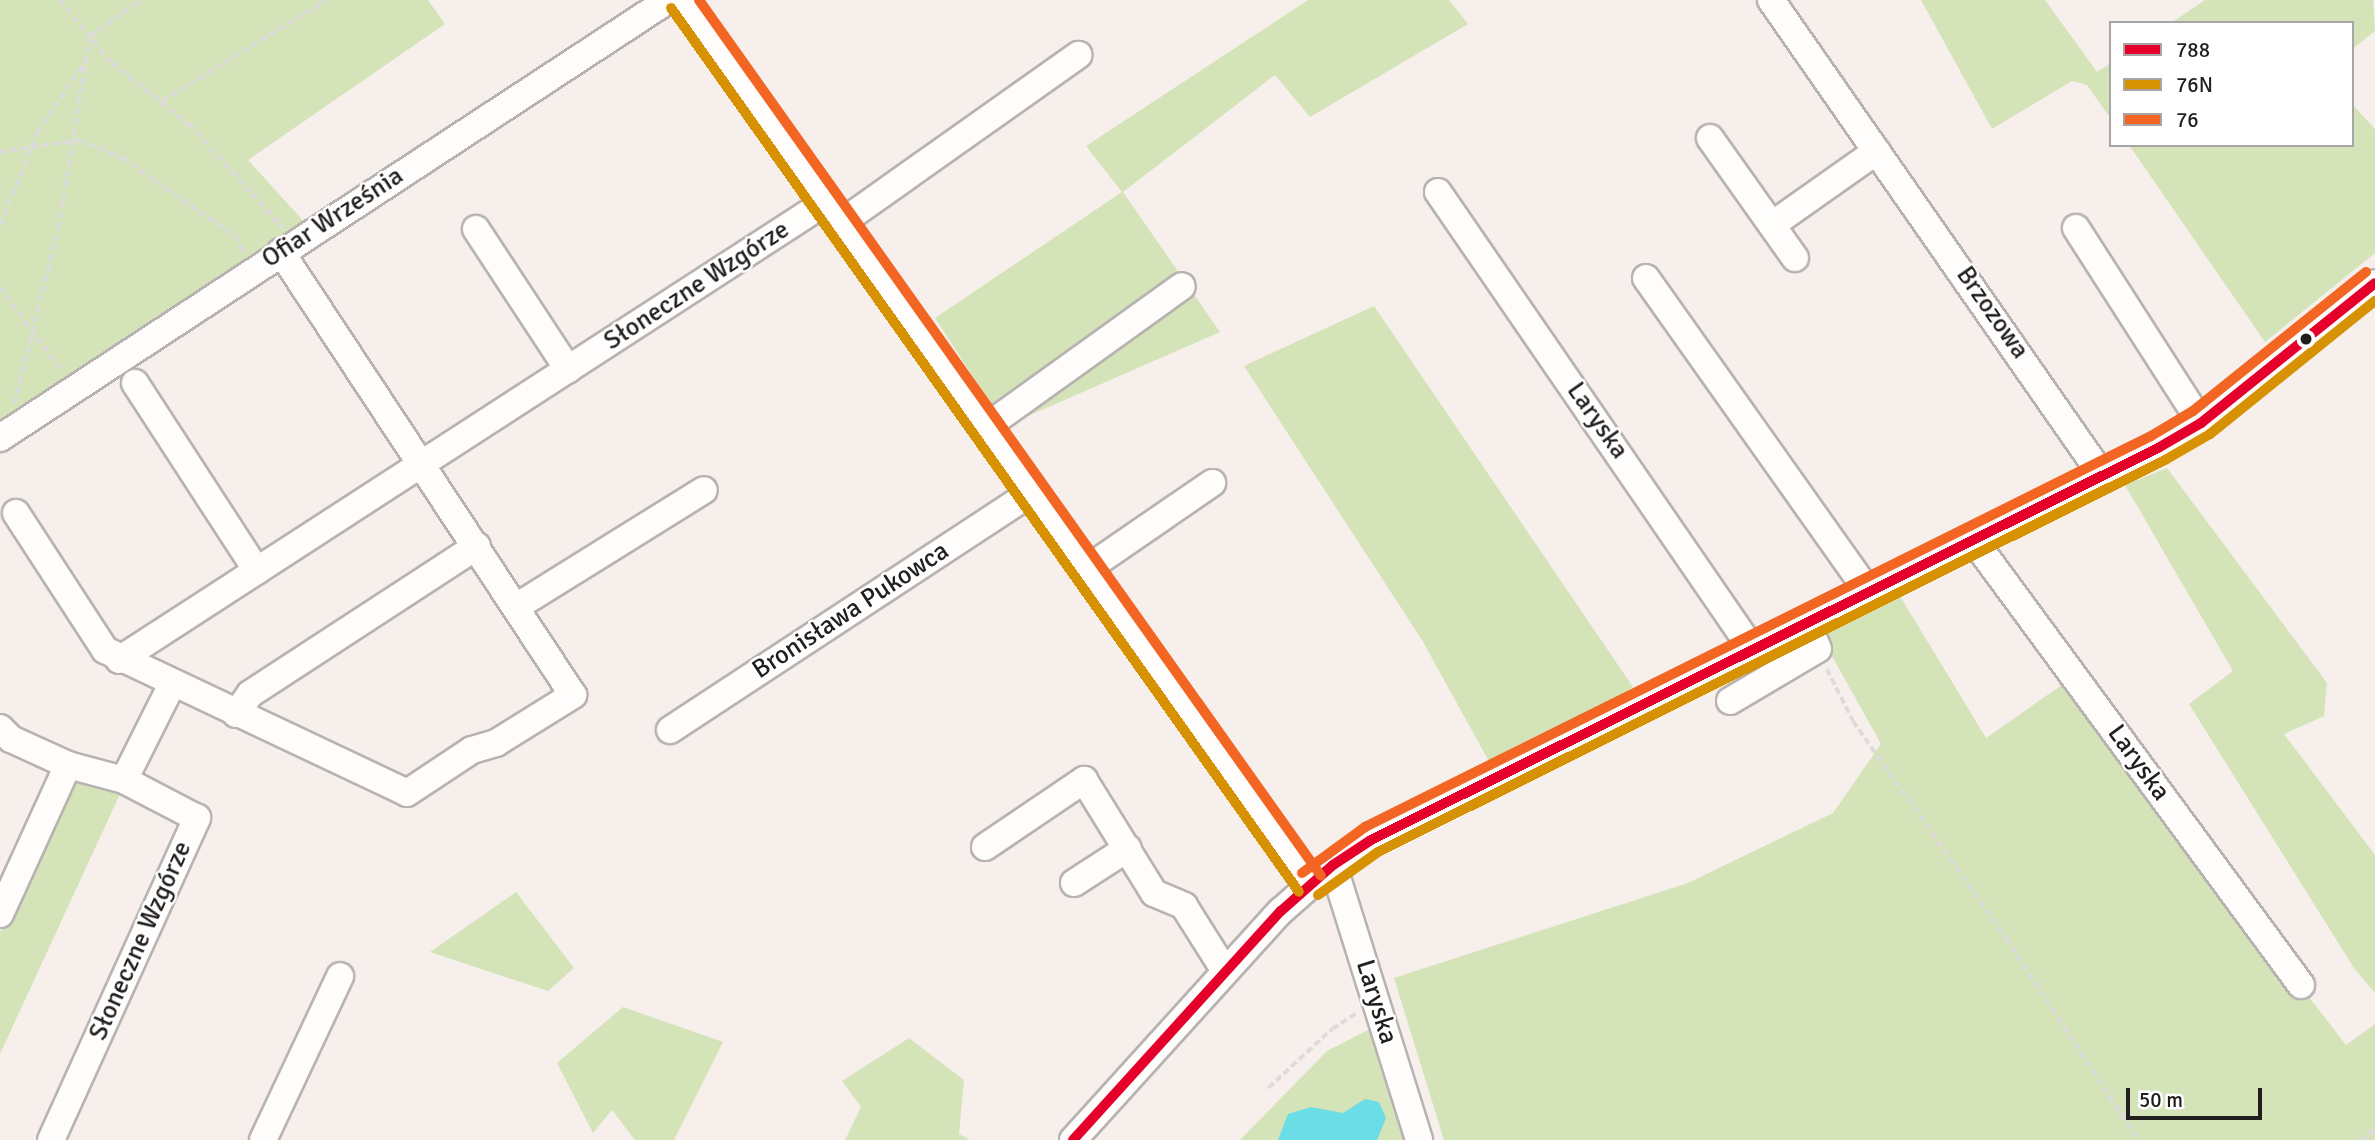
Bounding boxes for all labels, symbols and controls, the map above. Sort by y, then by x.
legend [2109,21,2354,147]
text: 788 [2176,37,2210,63]
text: 76N [2176,72,2213,98]
text: 76 [2176,107,2199,133]
street label: Ofiar Września [256,161,410,275]
street label: Słoneczne Wzgórze [599,214,795,358]
street label: Brzozowa [1949,261,2035,365]
unlabelled marker [2299,332,2313,346]
street label: Laryska [1559,377,1635,465]
street label: Bronisława Pukowca [747,536,955,686]
street label: Laryska [2100,719,2176,807]
street label: Słoneczne Wzgórze [83,837,199,1045]
street label: Laryska [1348,956,1404,1048]
scale bar [2130,1074,2266,1118]
text: 50 m [2139,1087,2183,1113]

